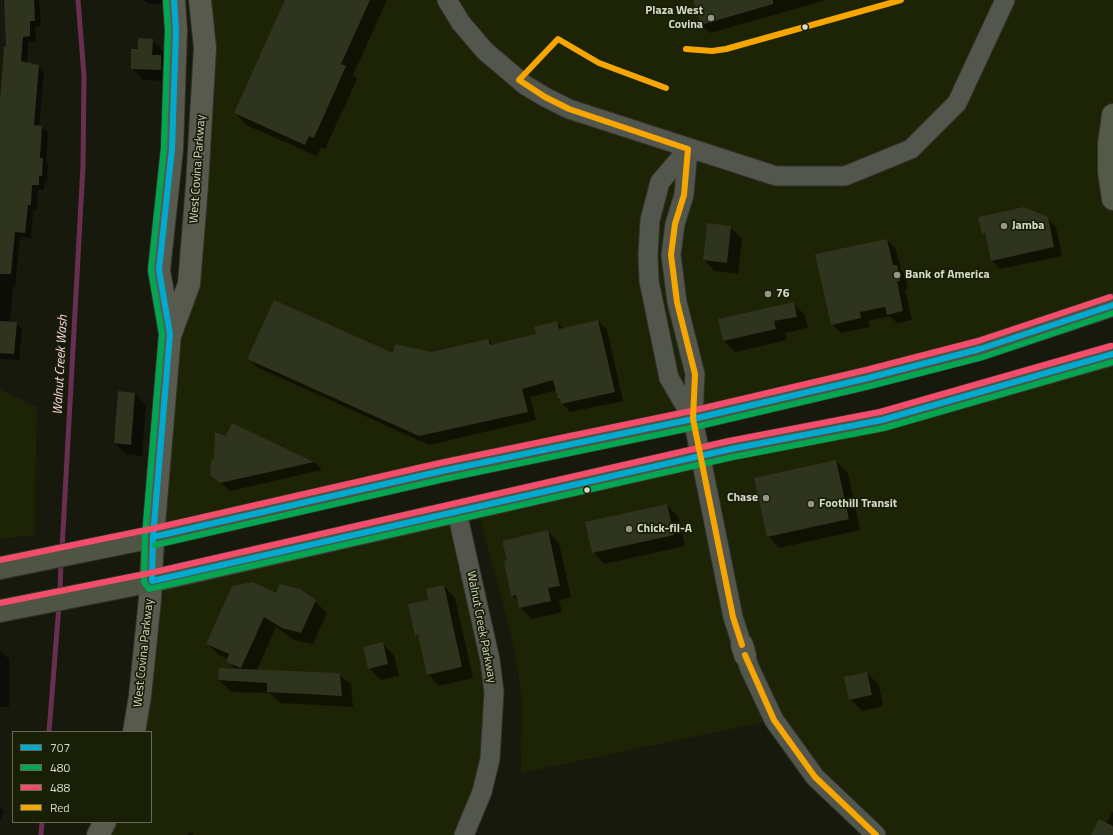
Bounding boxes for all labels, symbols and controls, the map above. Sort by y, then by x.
place label: Plaza West Covina [645,4,703,32]
marker: Plaza West Covina [706,13,716,23]
unlabelled marker [800,22,810,32]
street label: West Covina Parkway [187,114,209,224]
place label: Jamba [1012,219,1044,233]
marker: Jamba [999,221,1009,231]
place label: Bank of America [905,268,990,282]
marker: Bank of America [892,270,902,280]
place label: 76 [776,287,789,301]
marker: 76 [763,289,773,299]
water label: Walnut Creek Wash [51,315,71,415]
unlabelled marker [582,485,592,495]
place label: Chase [727,491,758,505]
marker: Chase [761,493,771,503]
place label: Foothill Transit [819,497,897,511]
marker: Foothill Transit [806,499,816,509]
place label: Chick-fil-A [637,522,692,536]
marker: Chick-fil-A [624,524,634,534]
street label: Walnut Creek Parkway [463,570,499,684]
street label: West Covina Parkway [131,598,157,708]
legend [12,731,152,823]
text: 707 [50,738,70,757]
text: 480 [50,758,70,777]
text: 488 [50,778,70,797]
text: Red [50,798,70,817]

